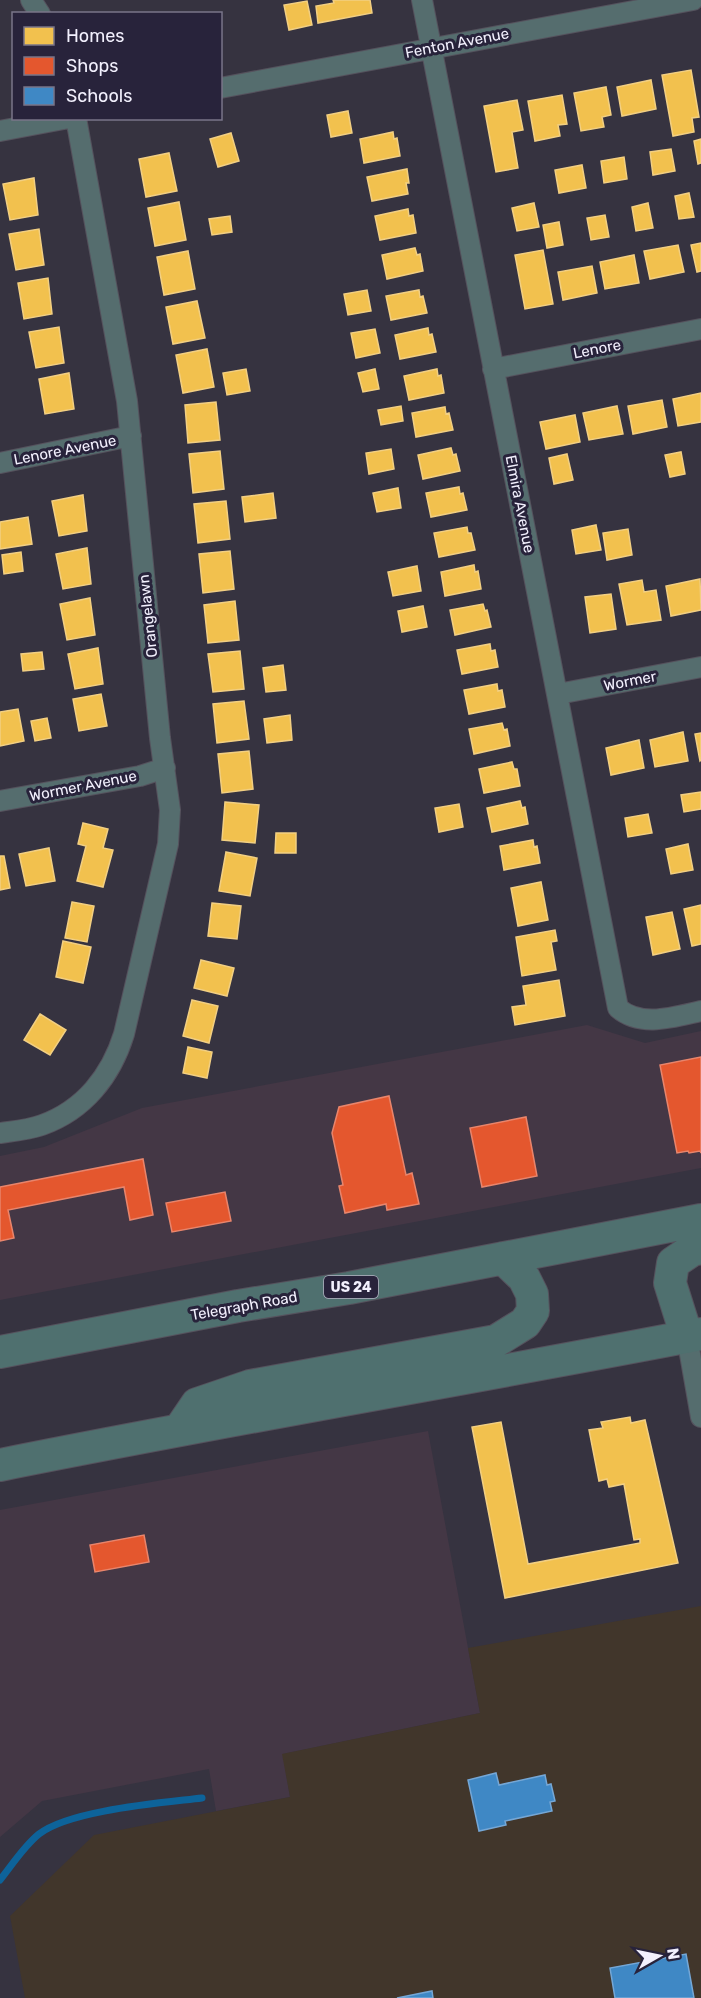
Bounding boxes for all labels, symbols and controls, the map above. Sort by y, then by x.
legend [12,12,222,120]
street label: Fenton Avenue [404,24,510,62]
text: Homes [66,25,124,47]
text: Shops [66,55,118,77]
text: Schools [66,85,132,107]
street label: Lenore [572,336,622,362]
street label: Lenore Avenue [12,431,118,469]
street label: Elmira Avenue [502,454,538,554]
street label: Orangelawn [135,574,161,658]
street label: Wormer [602,667,658,695]
street label: Wormer Avenue [28,767,138,805]
road number: US 24 [324,1276,378,1298]
street label: Telegraph Road [189,1288,299,1324]
north arrow [629,1926,689,1986]
text: N [663,1947,684,1961]

